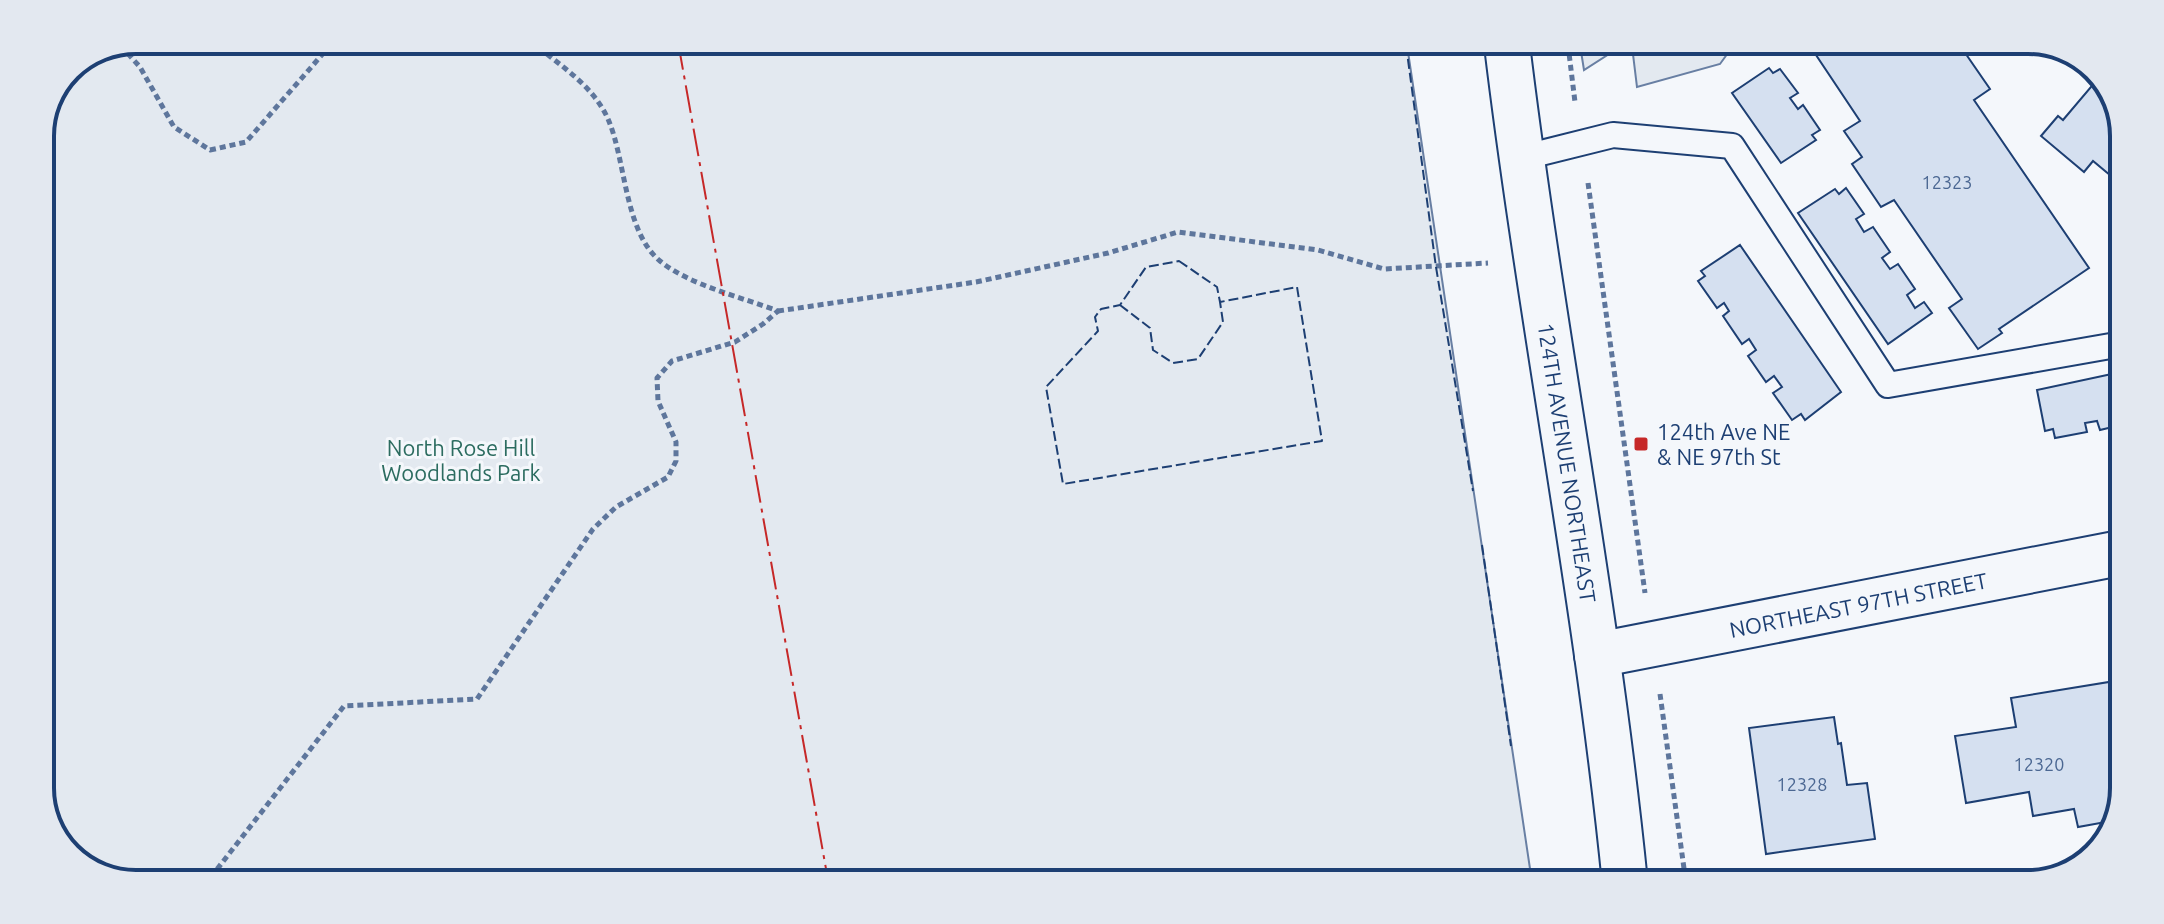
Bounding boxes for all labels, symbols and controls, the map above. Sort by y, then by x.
house number: 12323 [1922,172,1972,192]
street label: 124TH AVENUE NORTHEAST [1534,321,1602,604]
place label: 124th Ave NE & NE 97th St [1657,419,1790,469]
park label: North Rose Hill Woodlands Park [381,435,541,485]
marker: 124th Ave NE & NE 97th St [1632,435,1650,453]
street label: NORTHEAST 97TH STREET [1727,567,1989,641]
house number: 12320 [2014,754,2064,774]
house number: 12328 [1777,774,1827,794]

